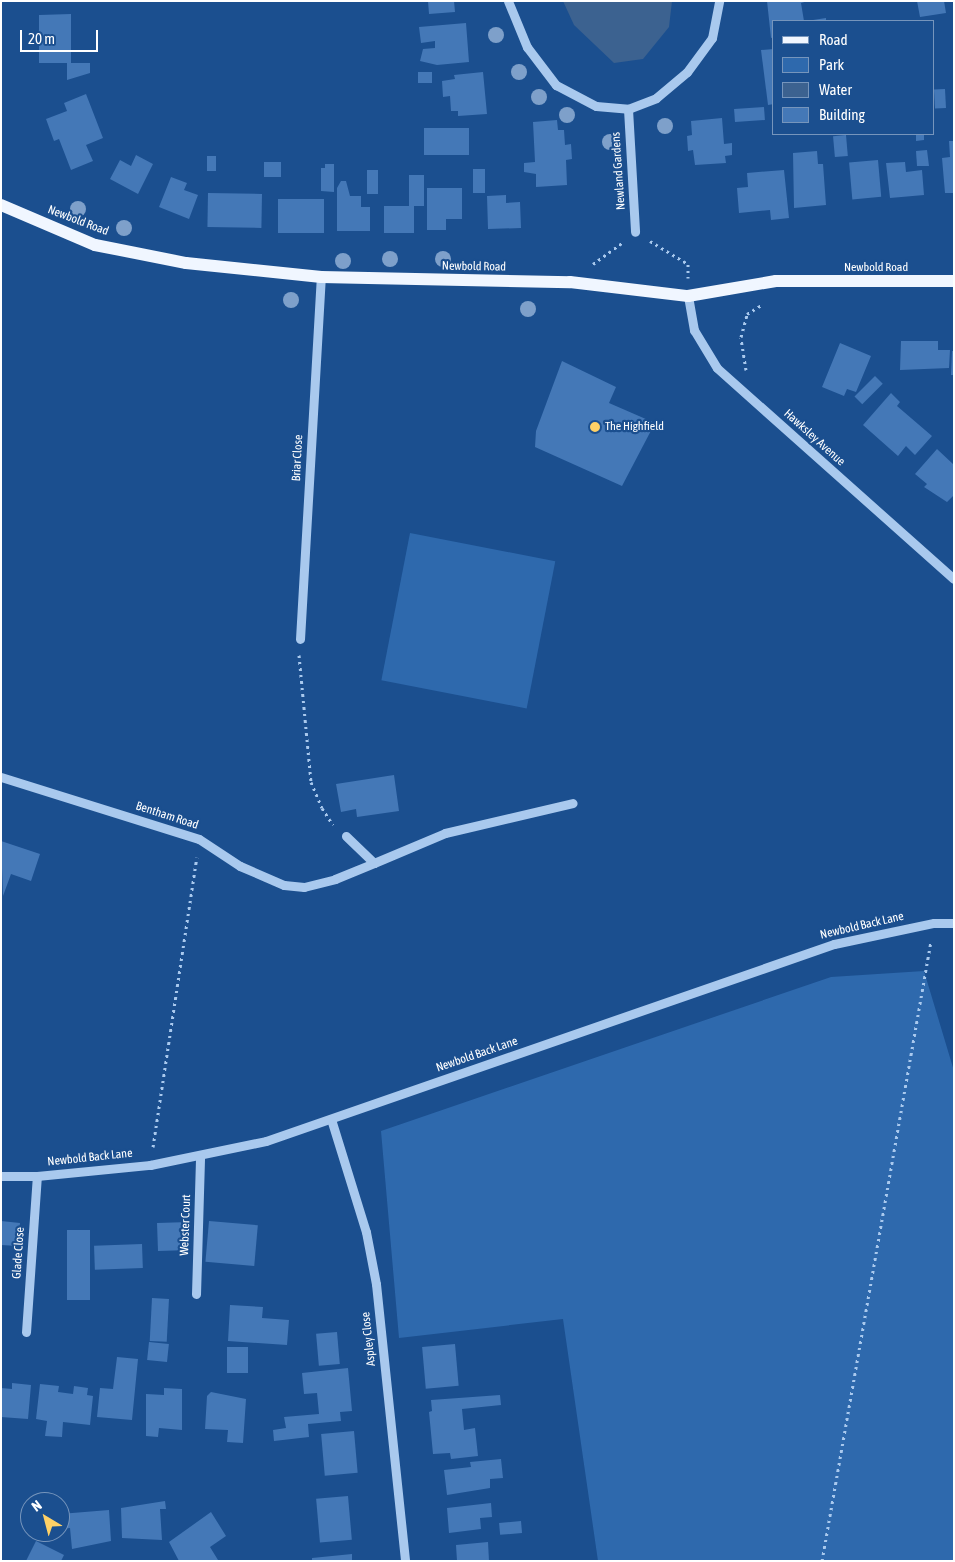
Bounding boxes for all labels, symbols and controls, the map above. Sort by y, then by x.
scale bar [22,20,100,52]
legend [772,20,935,135]
text: 20 m [28,30,55,47]
text: Road [819,31,848,48]
text: Park [819,56,844,73]
text: Water [819,81,852,98]
text: Building [819,106,865,123]
street label: Newland Gardens [609,132,629,210]
street label: Newbold Road [45,203,111,239]
street label: Newbold Road [442,259,506,275]
street label: Newbold Road [844,261,908,275]
street label: Hawksley Avenue [780,407,848,469]
place label: The Highfield [605,420,664,434]
marker: The Highfield [589,421,601,433]
street label: Briar Close [290,434,306,482]
street label: Bentham Road [134,799,200,833]
street label: Newbold Back Lane [819,909,905,943]
street label: Newbold Back Lane [434,1034,520,1076]
street label: Newbold Back Lane [47,1146,133,1170]
street label: Webster Court [178,1194,194,1256]
street label: Glade Close [10,1227,28,1279]
street label: Aspley Close [359,1311,379,1367]
north arrow [20,1492,70,1542]
text: N [28,1497,45,1515]

